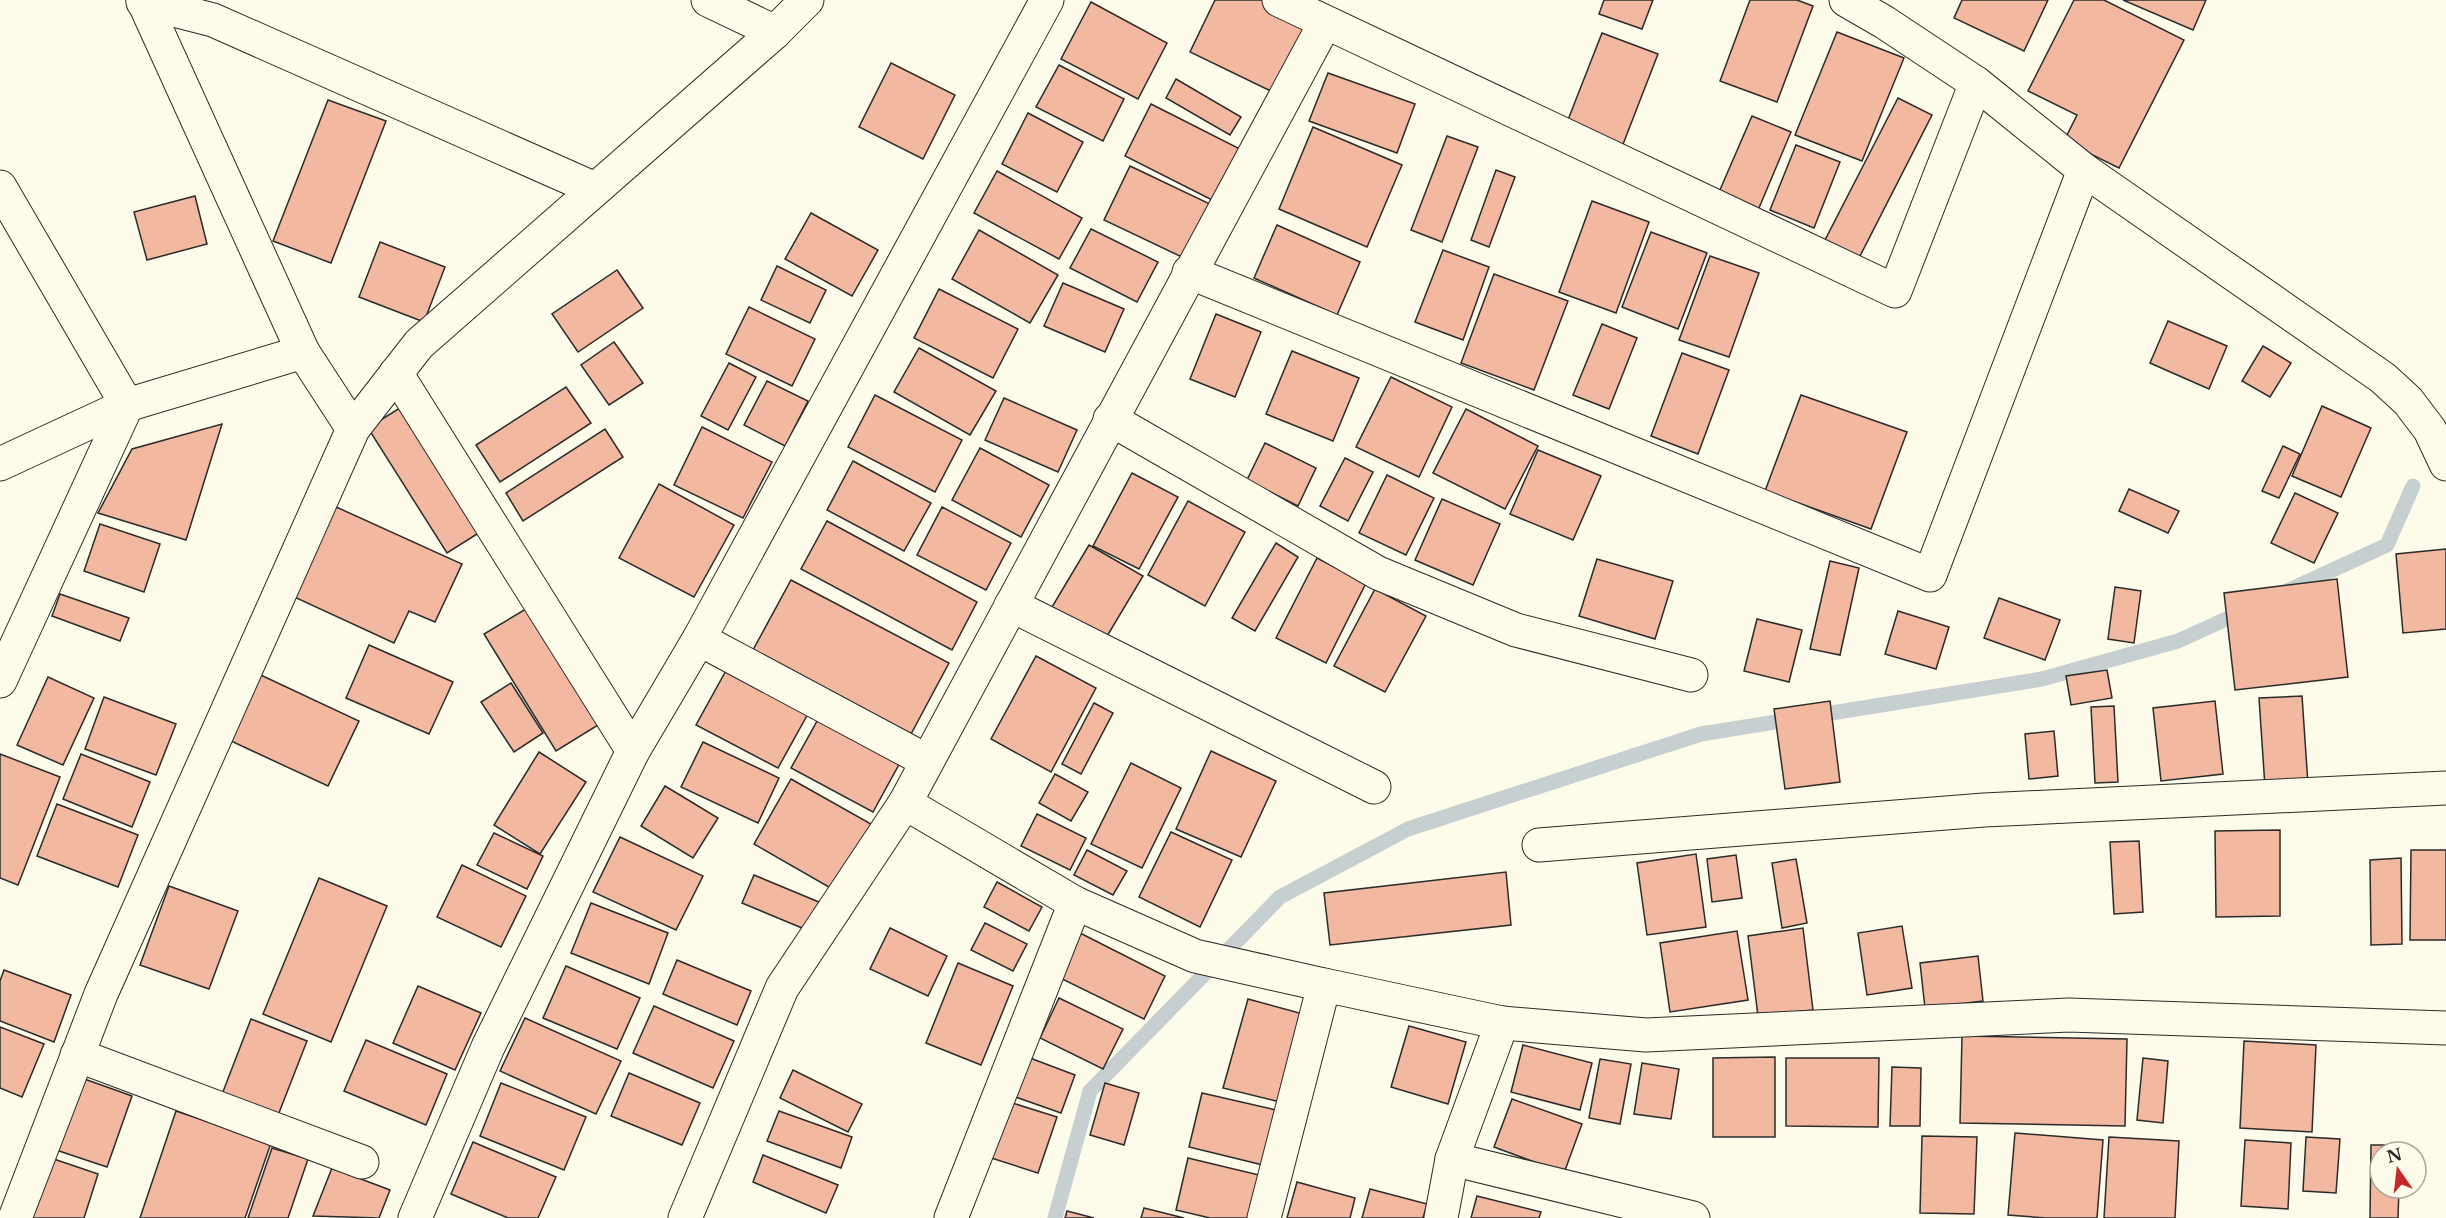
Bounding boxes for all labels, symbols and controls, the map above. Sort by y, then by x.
north arrow [2368,1140,2428,1200]
text: N [2385,1144,2404,1167]

